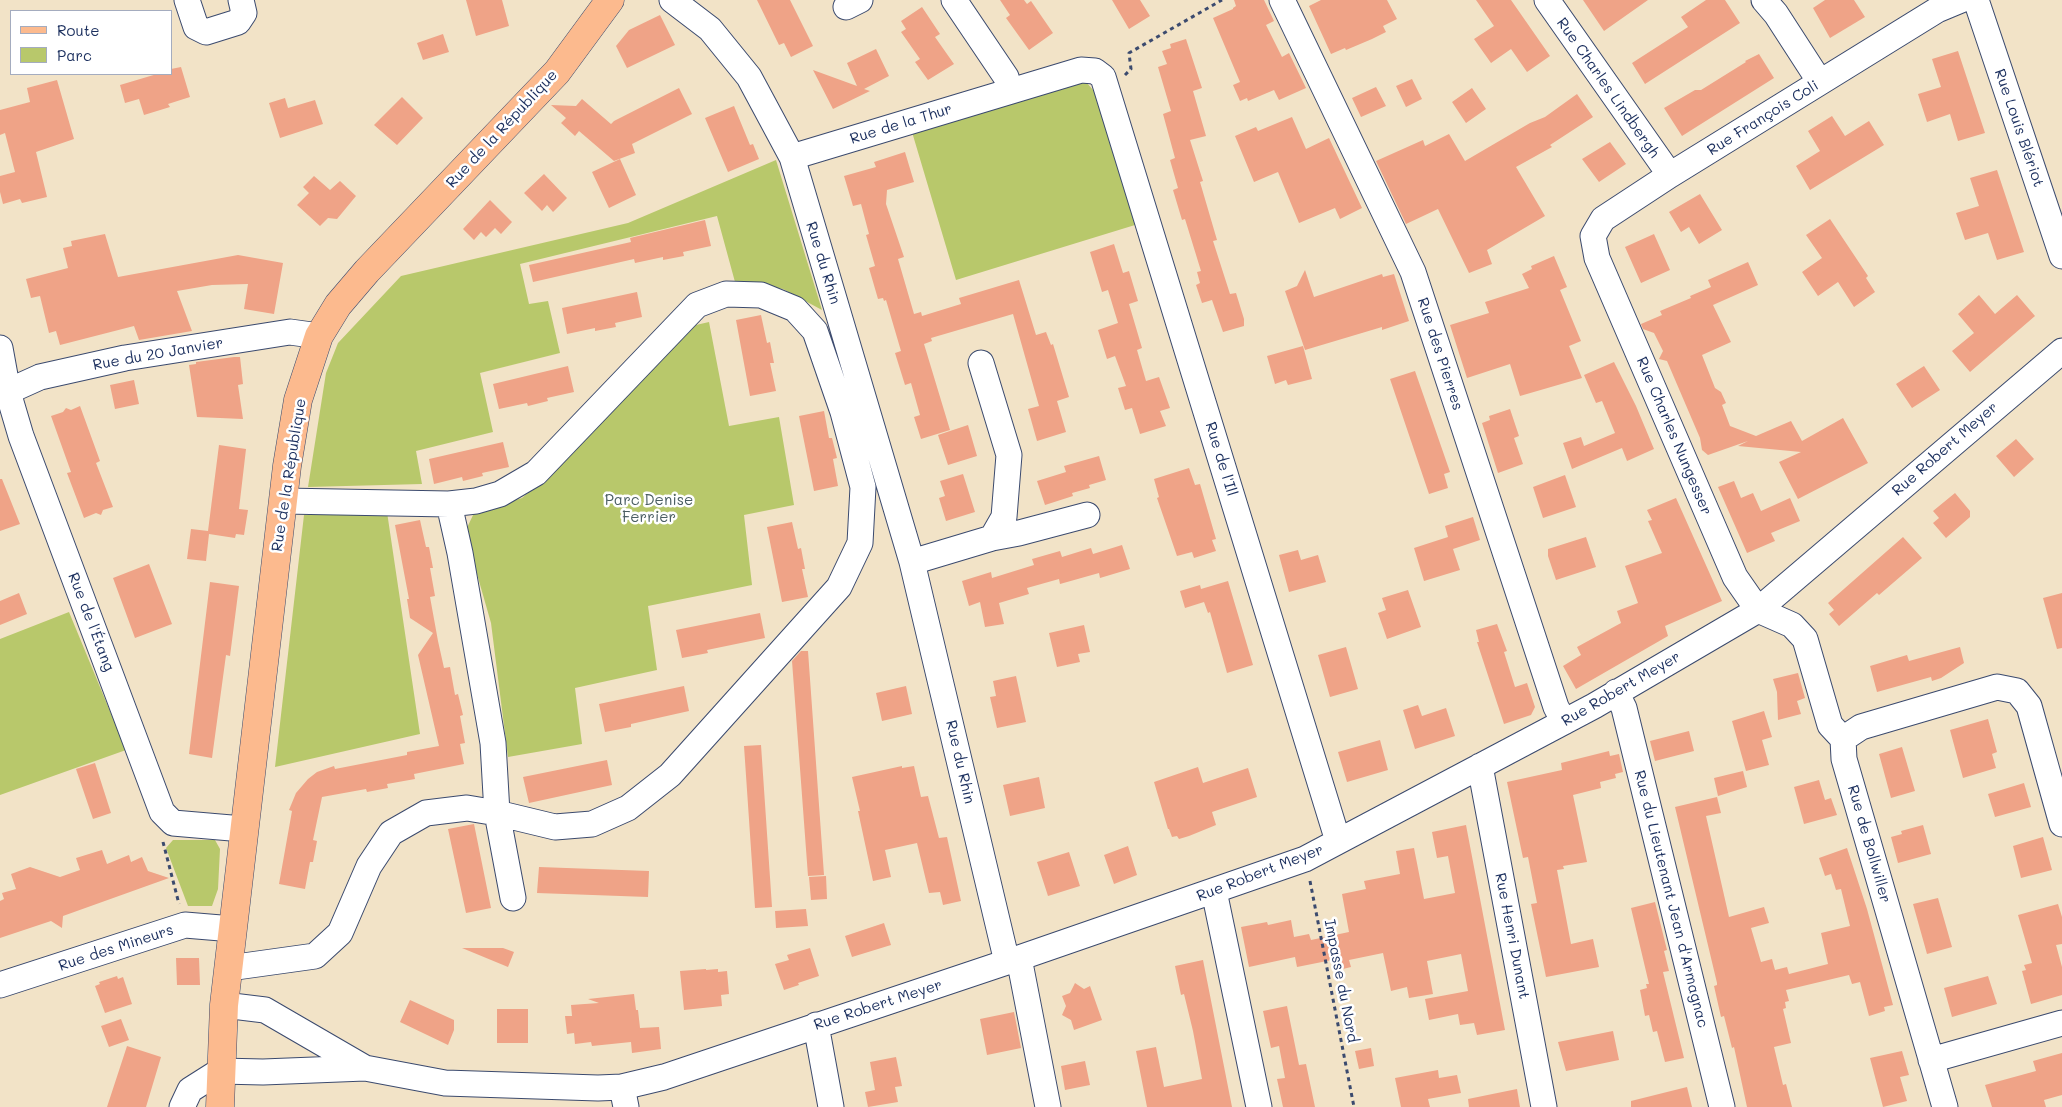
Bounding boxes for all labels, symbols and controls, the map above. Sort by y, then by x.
legend [10,10,172,75]
street label: Rue Charles Lindbergh [1553,14,1663,162]
text: Route [57,20,100,40]
text: Parc [57,45,92,65]
street label: Rue de la République [443,66,561,192]
street label: Rue Louis Blériot [1990,67,2048,189]
street label: Rue François Coli [1704,76,1822,160]
street label: Rue de la Thur [848,100,954,148]
street label: Rue du Rhin [802,220,844,306]
street label: Rue des Pierres [1413,295,1467,413]
street label: Rue du 20 Janvier [91,334,225,374]
street label: Rue Charles Nungesser [1632,354,1716,518]
street label: Rue de la République [268,397,310,553]
street label: Rue Robert Meyer [1889,398,2001,500]
street label: Rue de l'Ill [1201,420,1241,498]
park label: Parc Denise Ferrier [605,491,693,526]
street label: Rue de l'Étang [64,570,118,674]
street label: Rue Robert Meyer [1558,648,1684,730]
street label: Rue du Rhin [942,718,978,806]
street label: Rue du Lieutenant Jean d'Armagnac [1630,768,1712,1030]
street label: Rue de Bollwiller [1844,783,1894,905]
street label: Rue Robert Meyer [1194,841,1326,905]
street label: Rue Henri Dunant [1491,871,1533,1001]
street label: Impasse du Nord [1320,918,1362,1044]
street label: Rue des Mineurs [56,921,176,975]
street label: Rue Robert Meyer [811,976,945,1034]

